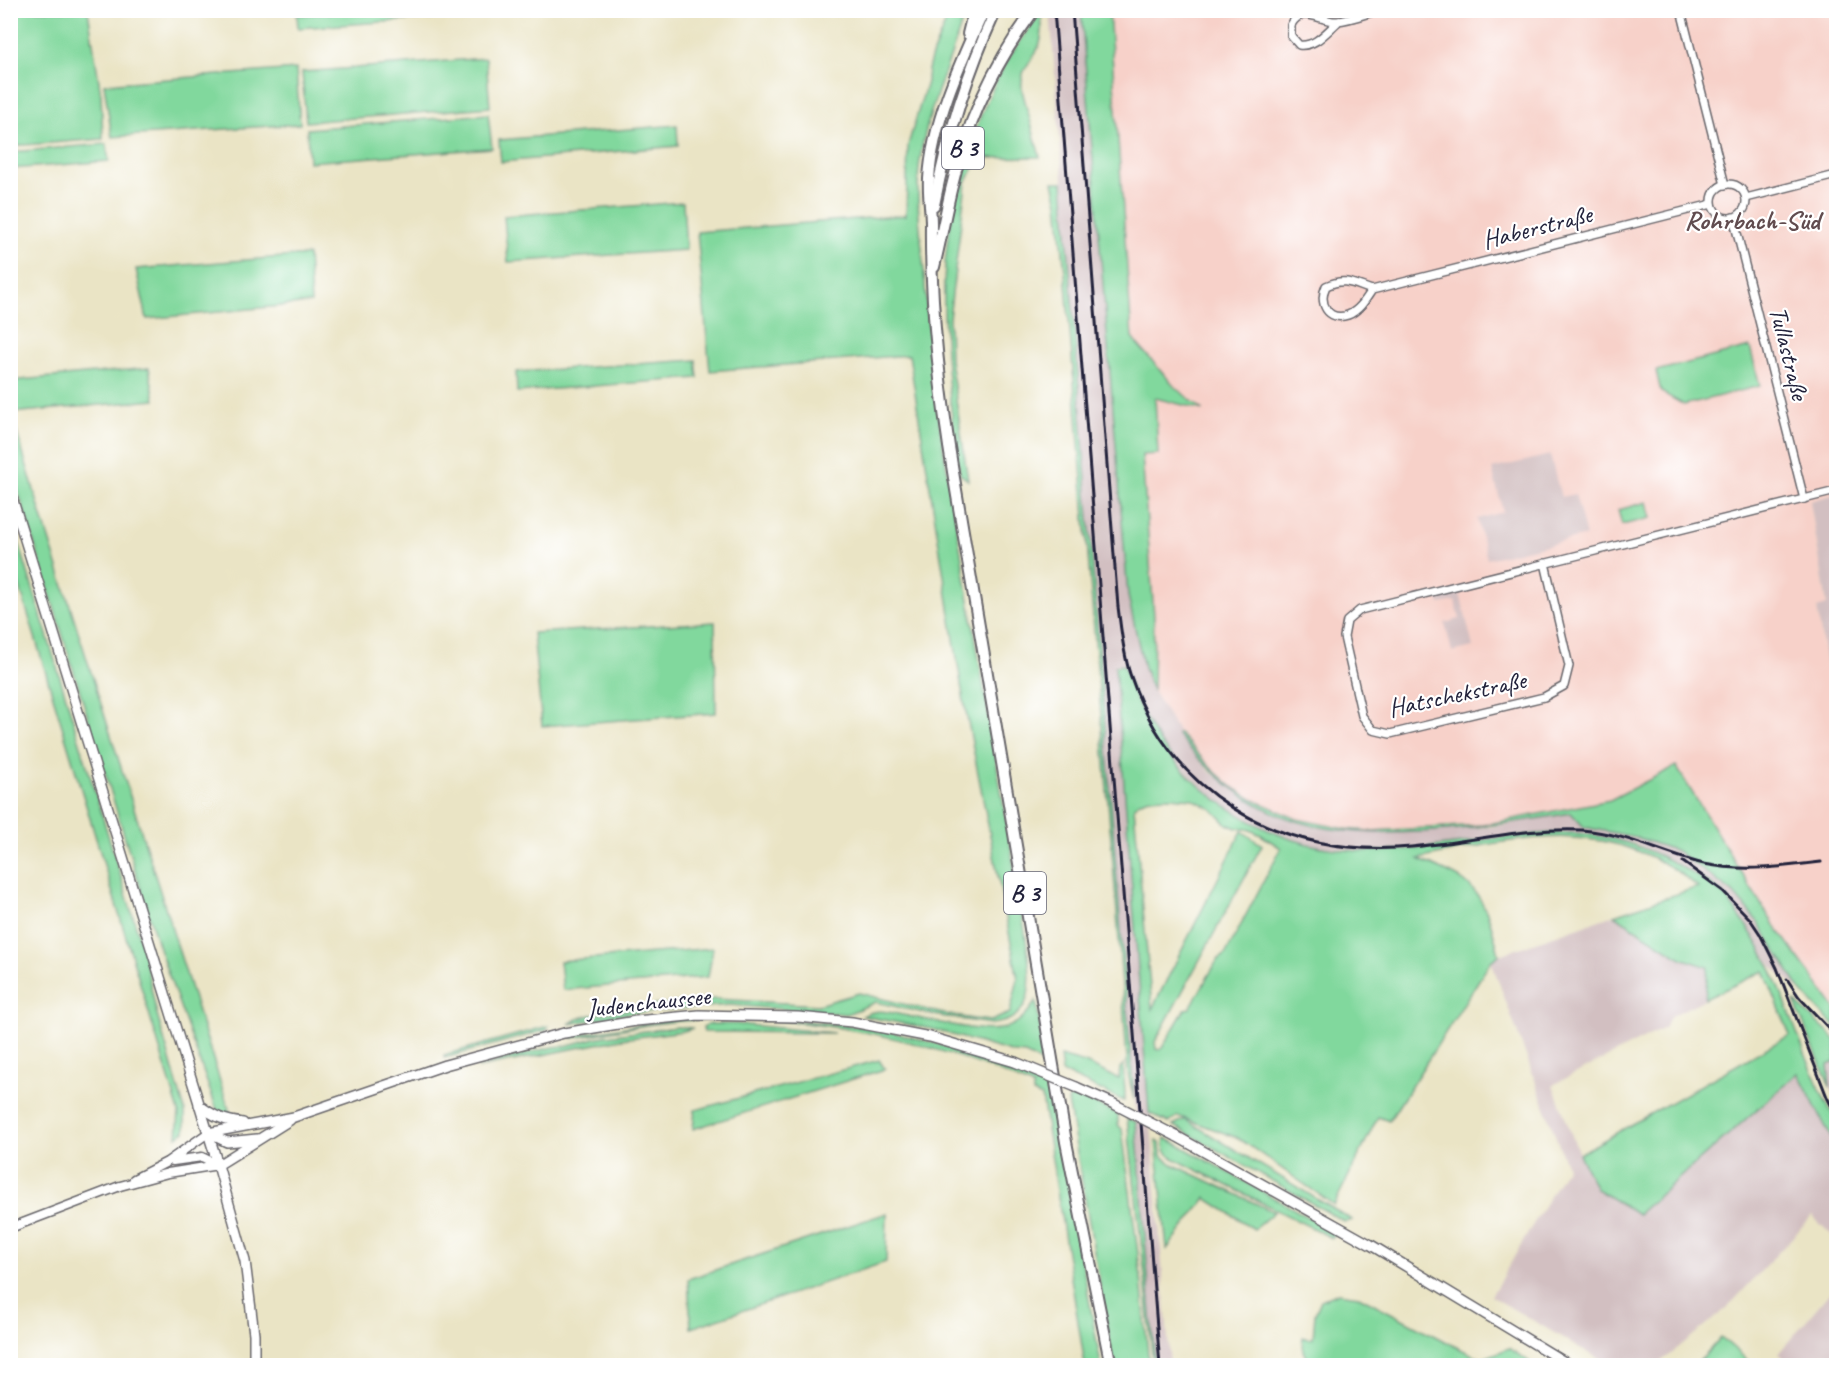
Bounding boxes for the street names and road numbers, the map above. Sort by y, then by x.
road number: B 3 [942,127,984,169]
street label: Haberstraße [1479,197,1598,256]
street label: Tullastraße [1762,303,1817,406]
street label: Hatschekstraße [1385,663,1531,725]
road number: B 3 [1004,872,1046,914]
street label: Judenchaussee [583,979,713,1025]

